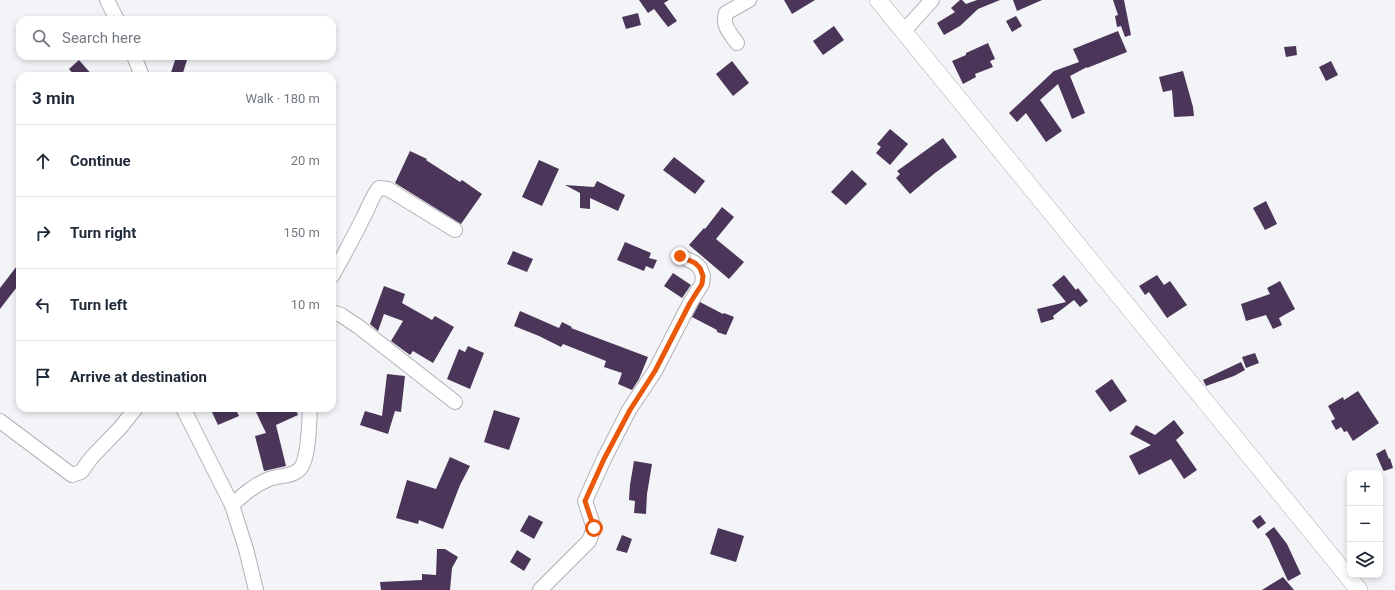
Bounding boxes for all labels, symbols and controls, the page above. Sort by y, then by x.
search box [16,16,336,60]
icon: search [30,27,52,49]
text: Search here [62,29,141,47]
text: 3 min [32,88,75,108]
text: Walk · 180 m [245,91,320,106]
icon: ahead [32,150,54,172]
text: Continue [70,152,131,170]
text: 20 m [291,153,320,168]
icon: right [32,222,54,244]
text: Turn right [70,224,136,242]
text: 150 m [283,225,320,240]
route end [671,247,689,265]
icon: left [32,294,54,316]
text: Turn left [70,296,127,314]
text: 10 m [291,297,320,312]
icon: arrive [32,366,54,388]
text: Arrive at destination [70,368,207,386]
map controls [1347,470,1383,578]
button: + [1347,470,1383,506]
button: − [1347,506,1383,542]
route start [585,519,603,537]
button: layers [1347,542,1383,578]

